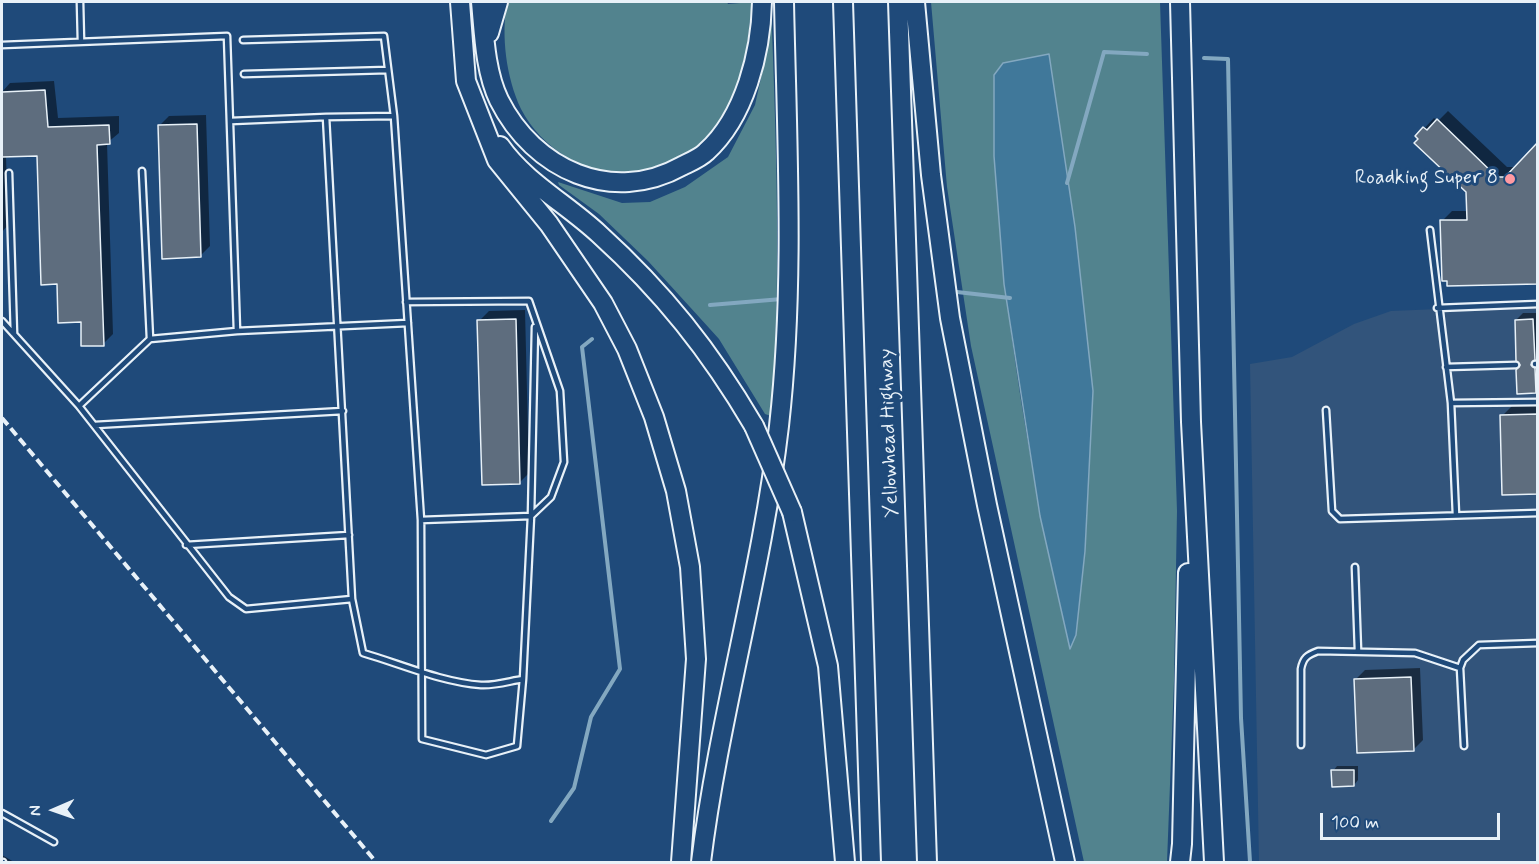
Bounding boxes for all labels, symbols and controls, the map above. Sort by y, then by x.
place label: Roadking Super 8 [1355,167,1498,191]
marker: Roadking Super 8 [1503,172,1517,186]
street label: Yellowhead Highway [875,348,905,518]
north arrow [24,780,84,840]
scale bar [1323,801,1503,839]
text: N [25,805,46,816]
text: 100 m [1331,811,1379,835]

